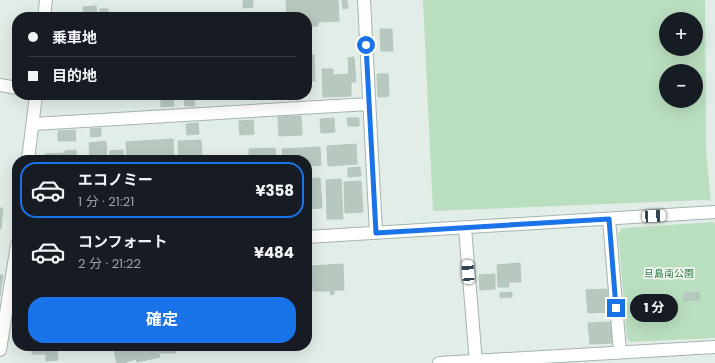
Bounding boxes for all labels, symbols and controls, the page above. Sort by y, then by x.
map controls [659,12,703,108]
button: + [659,12,703,56]
text: 乗車地 [52,27,97,48]
route start [357,36,375,54]
button: − [659,64,703,108]
text: 目的地 [52,65,97,86]
text: エコノミー [78,169,153,190]
icon: car [30,172,66,208]
text: ¥358 [255,180,294,201]
text: 1 分 · 21:21 [78,192,134,211]
car [642,209,666,223]
text: コンフォート [78,231,168,252]
icon: car [30,234,66,270]
text: ¥484 [254,242,294,263]
text: 2 分 · 21:22 [78,254,141,273]
car [461,260,475,284]
park label: 旦島南公園 [644,266,694,281]
callout: 1 分 [630,294,678,322]
button: 確定 [28,297,296,343]
text: 1 分 [644,298,664,317]
route end [607,299,625,317]

